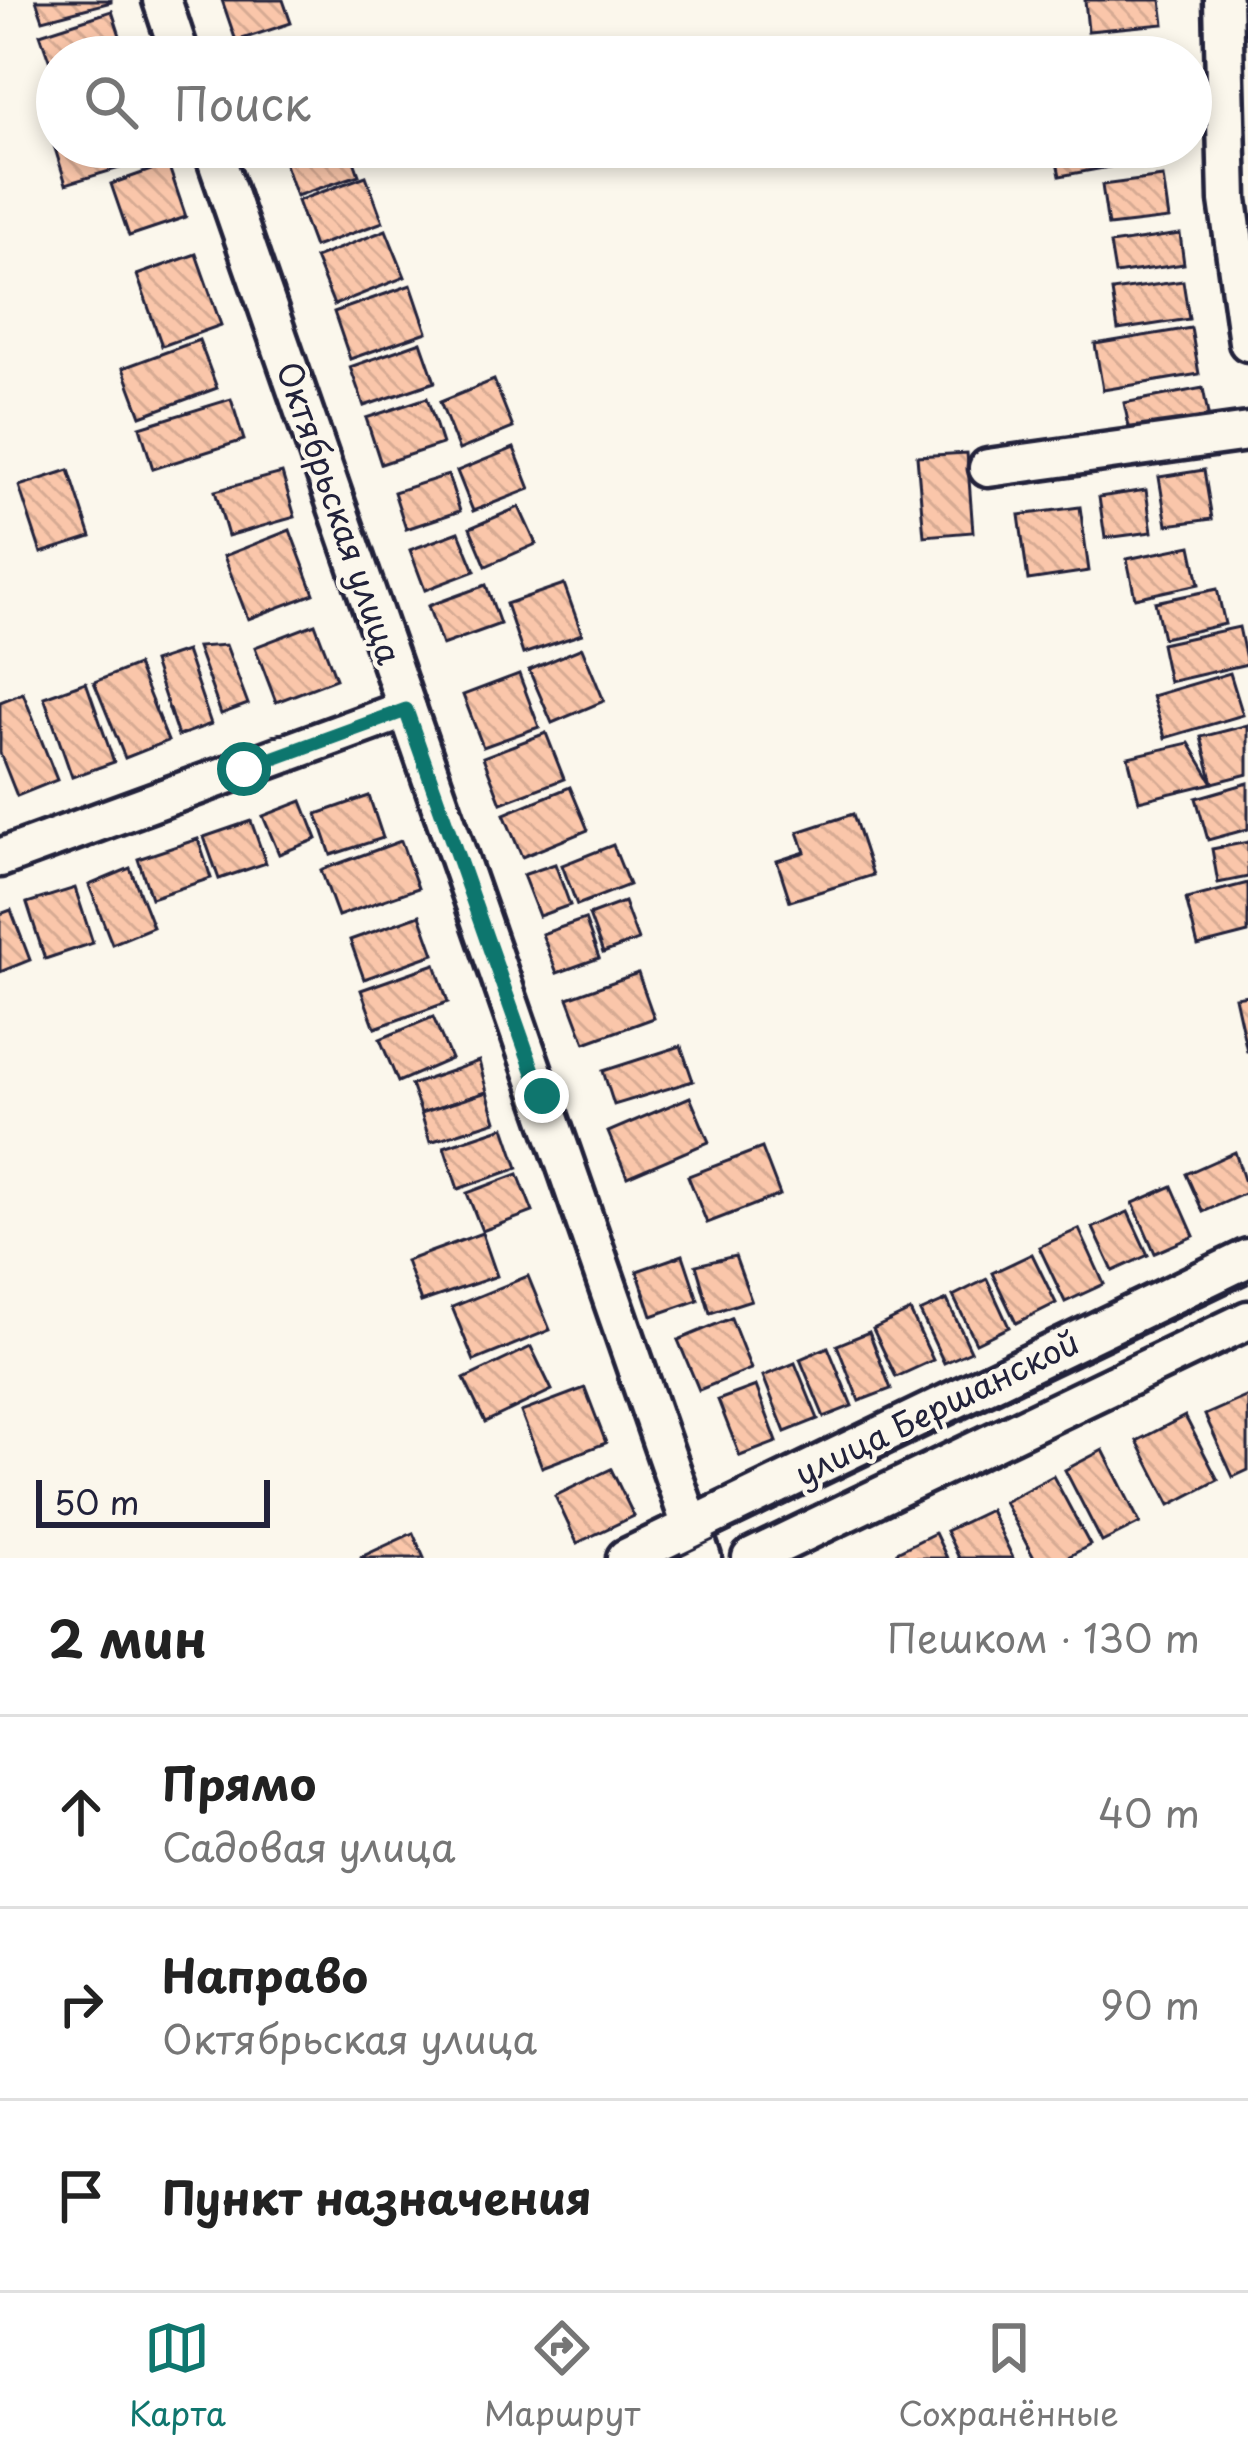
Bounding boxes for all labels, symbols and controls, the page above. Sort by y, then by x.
search box [36,36,1212,168]
text: Поиск [174,68,311,136]
icon: search [78,69,144,135]
street label: Октябрьская улица [266,354,416,671]
route start [217,742,271,796]
route end [515,1069,569,1123]
street label: улица Бершанской [785,1316,1087,1497]
scale bar [36,1474,270,1527]
text: 50 m [54,1476,140,1526]
text: 2 мин [48,1598,207,1675]
text: Пешком · 130 m [887,1607,1200,1666]
text: Прямо [162,1748,316,1816]
icon: ahead [48,1779,114,1845]
text: 40 m [1098,1782,1200,1841]
text: Садовая улица [162,1816,455,1875]
text: Направо [162,1940,368,2008]
icon: right [48,1971,114,2037]
text: 90 m [1100,1974,1200,2033]
text: Октябрьская улица [162,2008,537,2067]
text: Пункт назначения [162,2162,592,2230]
icon: arrive [48,2163,114,2229]
tab: Карта [129,2315,226,2437]
tab: Маршрут [484,2315,640,2437]
tab: Сохранённые [898,2315,1119,2437]

